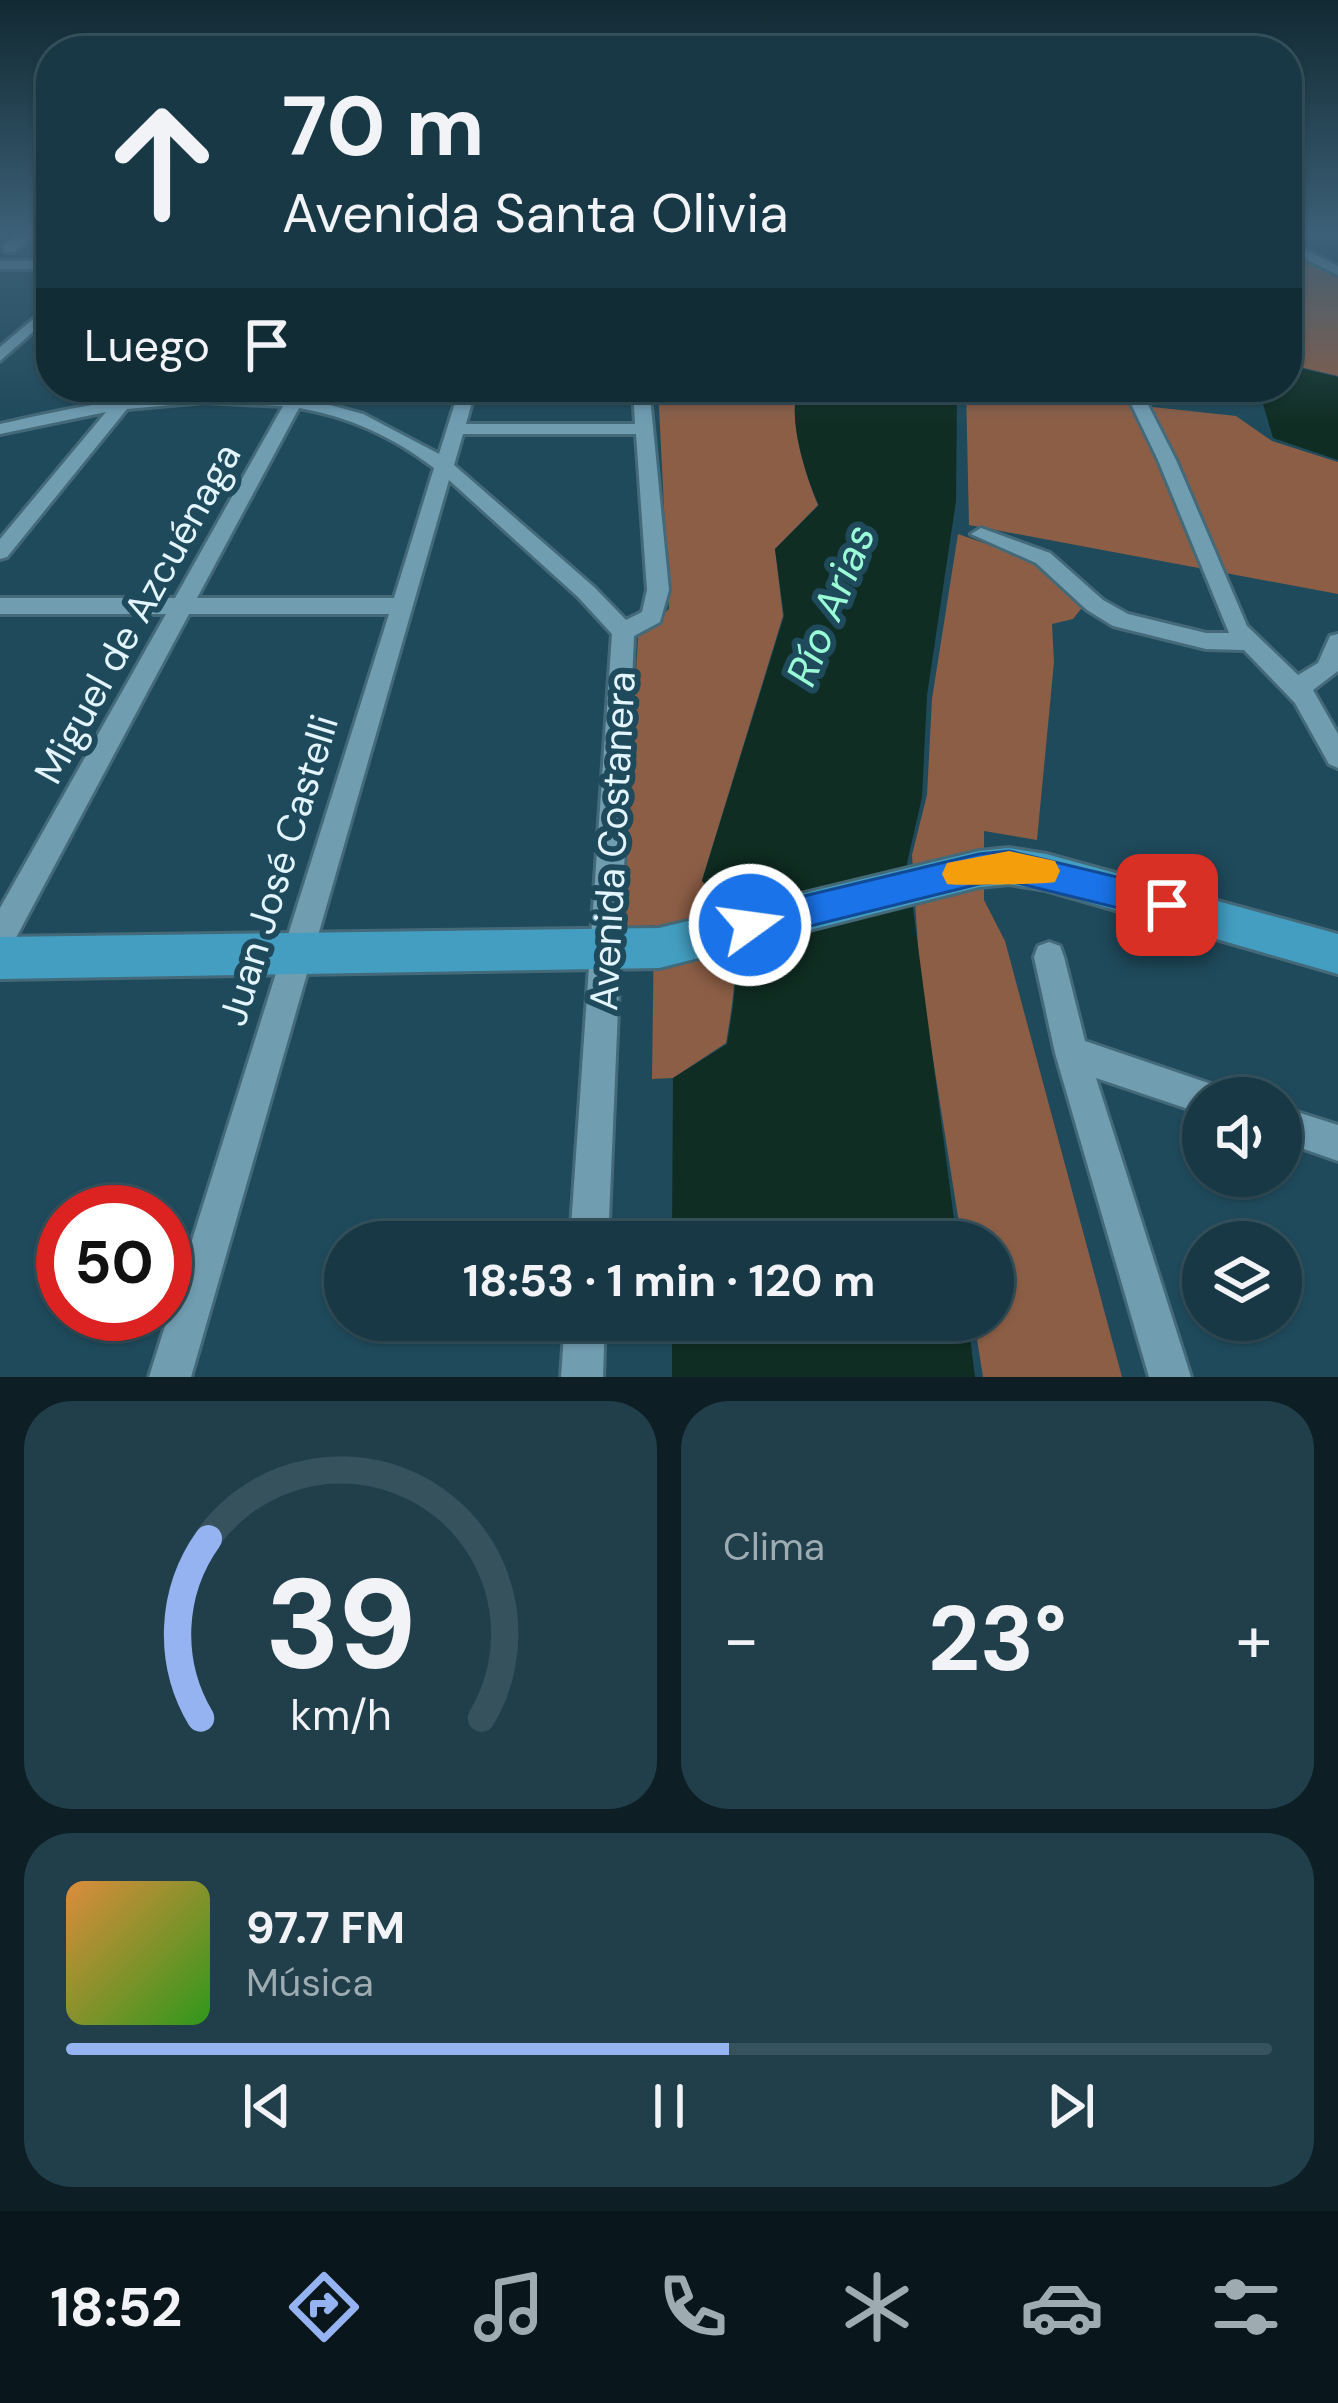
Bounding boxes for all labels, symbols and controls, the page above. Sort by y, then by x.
text: 70 m [282,72,485,181]
icon: ahead [84,84,240,240]
text: Avenida Santa Olivia [282,178,789,249]
icon: arrive [234,312,300,378]
text: Luego [84,316,210,375]
street label: Miguel de Azcuénaga [23,434,252,792]
water label: Río Arias [773,516,888,694]
street label: Avenida Costanera [578,670,647,1012]
street label: Juan José Castelli [207,709,350,1032]
pin [1116,854,1218,956]
position arrow [687,862,813,988]
icon: arrive [1134,872,1200,938]
map controls [1182,1077,1302,1341]
button: sound [1182,1077,1302,1197]
speed limit sign: 50 [36,1185,192,1341]
button: layers [1182,1221,1302,1341]
text: 18:53 · 1 min · 120 m [463,1251,875,1310]
text: Clima [723,1521,825,1572]
text: 39 [265,1543,416,1706]
text: 23° [928,1581,1067,1698]
text: − [723,1597,759,1682]
text: + [1236,1597,1272,1682]
text: km/h [290,1687,391,1743]
text: 97.7 FM [246,1898,405,1957]
text: Música [246,1957,374,2008]
icon: previous [234,2073,300,2139]
icon: pause [636,2073,702,2139]
icon: next [1038,2073,1104,2139]
icon: directions [282,2265,366,2349]
icon: music [467,2265,551,2349]
icon: phone [651,2265,735,2349]
icon: climate [835,2265,919,2349]
icon: car [1020,2265,1104,2349]
icon: filters [1204,2265,1288,2349]
text: 18:52 [50,2272,182,2343]

